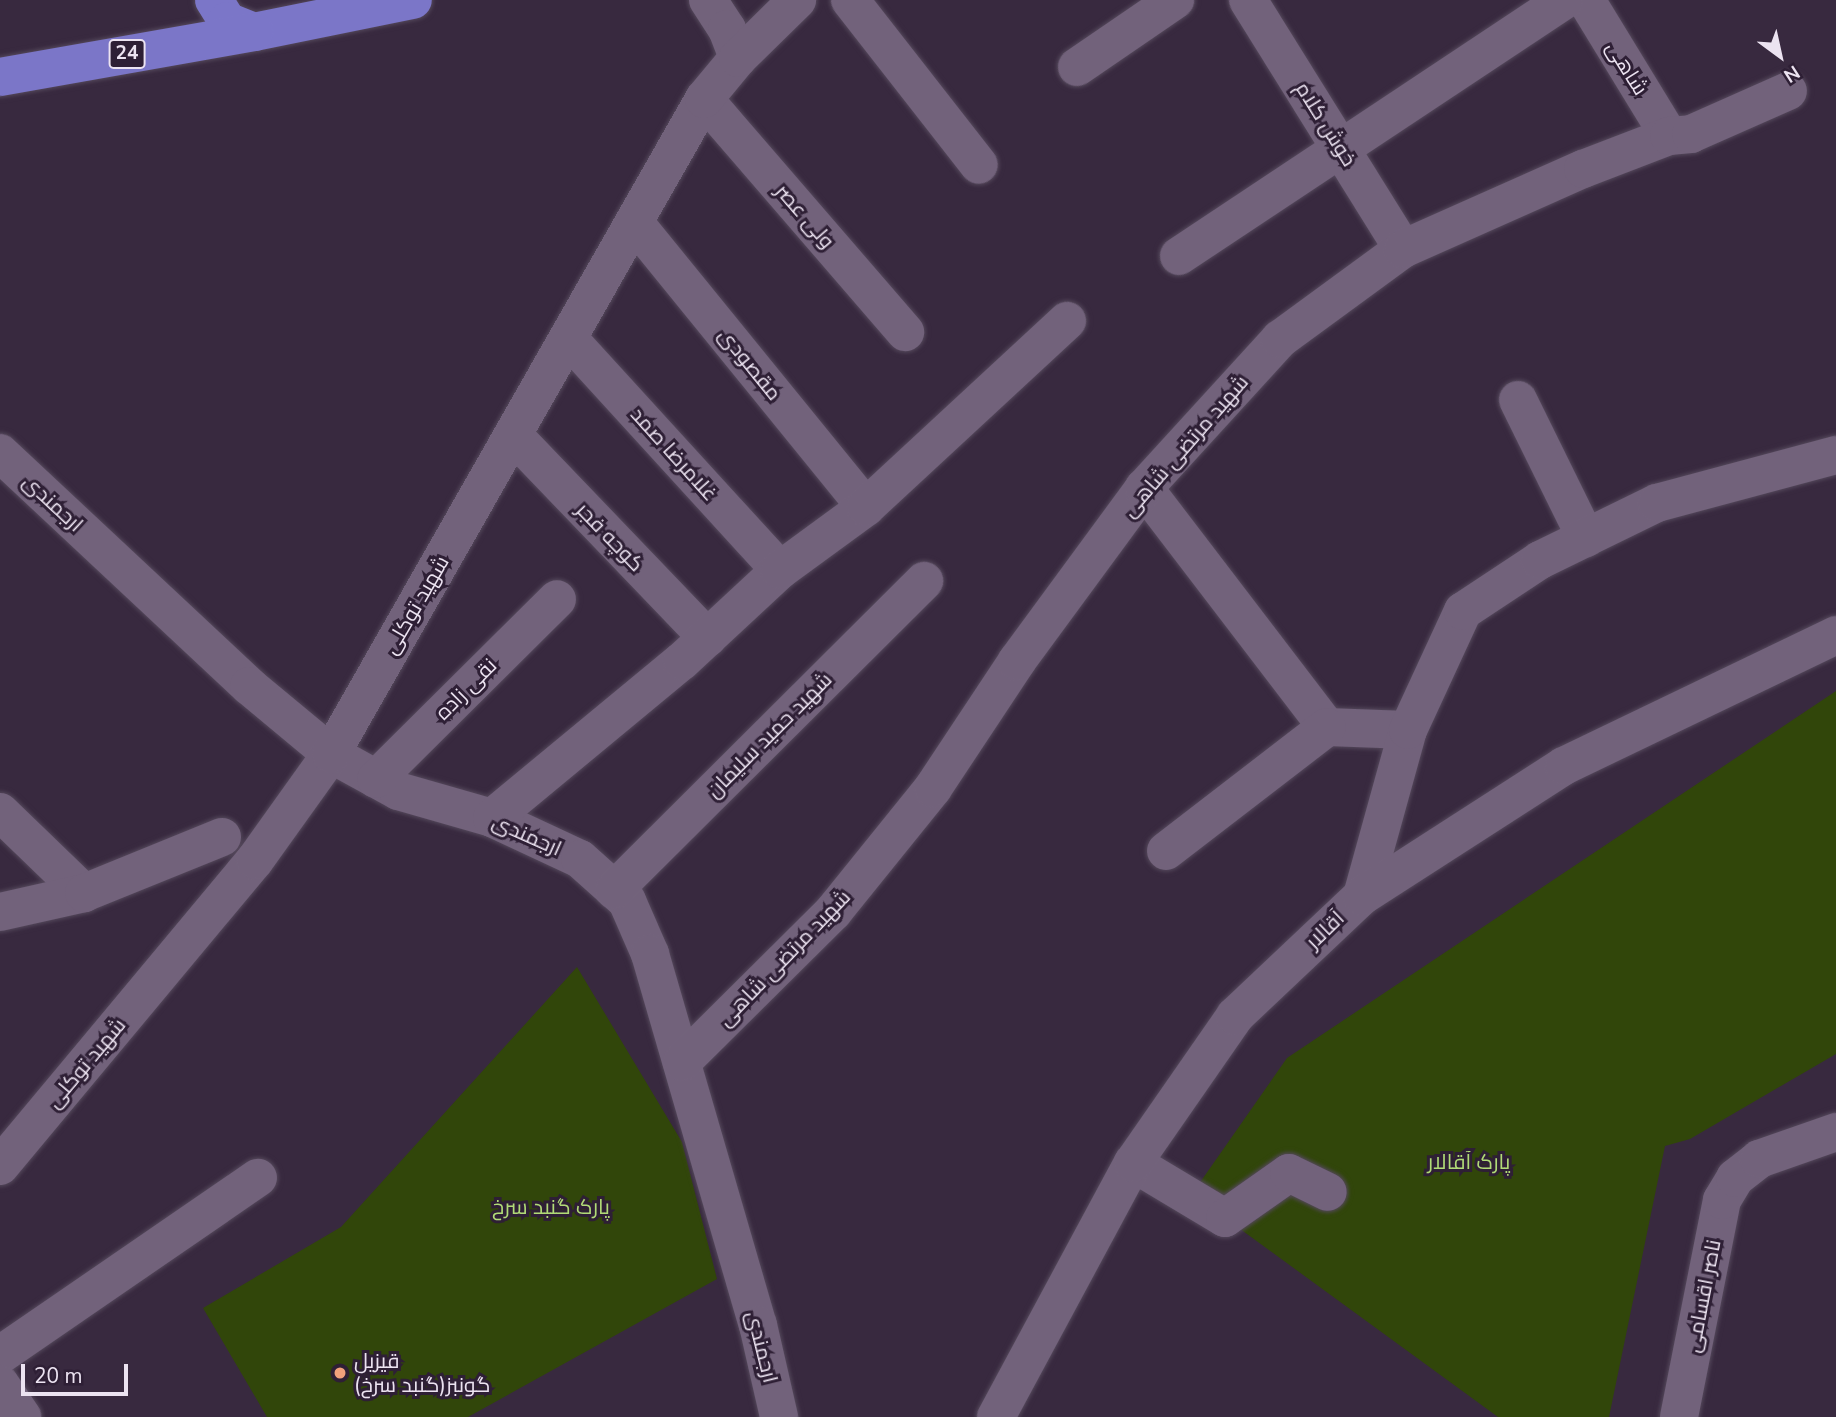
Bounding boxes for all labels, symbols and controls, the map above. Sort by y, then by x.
north arrow [1745,21,1815,91]
street label: شاهی [1601,36,1653,100]
road number: 24 [108,38,146,70]
text: N [1778,59,1804,88]
street label: خوش کلام [1290,77,1362,171]
street label: ولی عصر [770,179,840,253]
street label: مقصودی [713,323,787,405]
street label: شهید مرتضی شاهی [1116,370,1254,522]
street label: غلامرضا صمد [625,402,723,506]
street label: ارجمندی [18,469,88,537]
street label: كوچه فجر [571,497,649,577]
street label: شهید توکلی [378,551,454,659]
street label: نقی زاده [430,653,502,725]
street label: شهید حمید سلیمان [701,667,837,803]
street label: ارجمندی [488,809,566,861]
street label: شهید مرتضی شاهی [712,884,856,1032]
street label: آقالار [1301,906,1349,954]
street label: شهید توکلی [41,1013,131,1113]
park label: پارک آقالار [1428,1149,1510,1175]
park label: پارک گنبد سرخ [492,1194,610,1220]
street label: ناصر اقسامی [1680,1237,1726,1355]
street label: ارجمندی [741,1308,783,1386]
place label: قیزیل گونبز(گنبد سرخ) [354,1348,490,1398]
scale bar [24,1350,131,1394]
text: 20 m [34,1362,83,1390]
marker: قیزیل گونبز(گنبد سرخ) [332,1365,348,1381]

